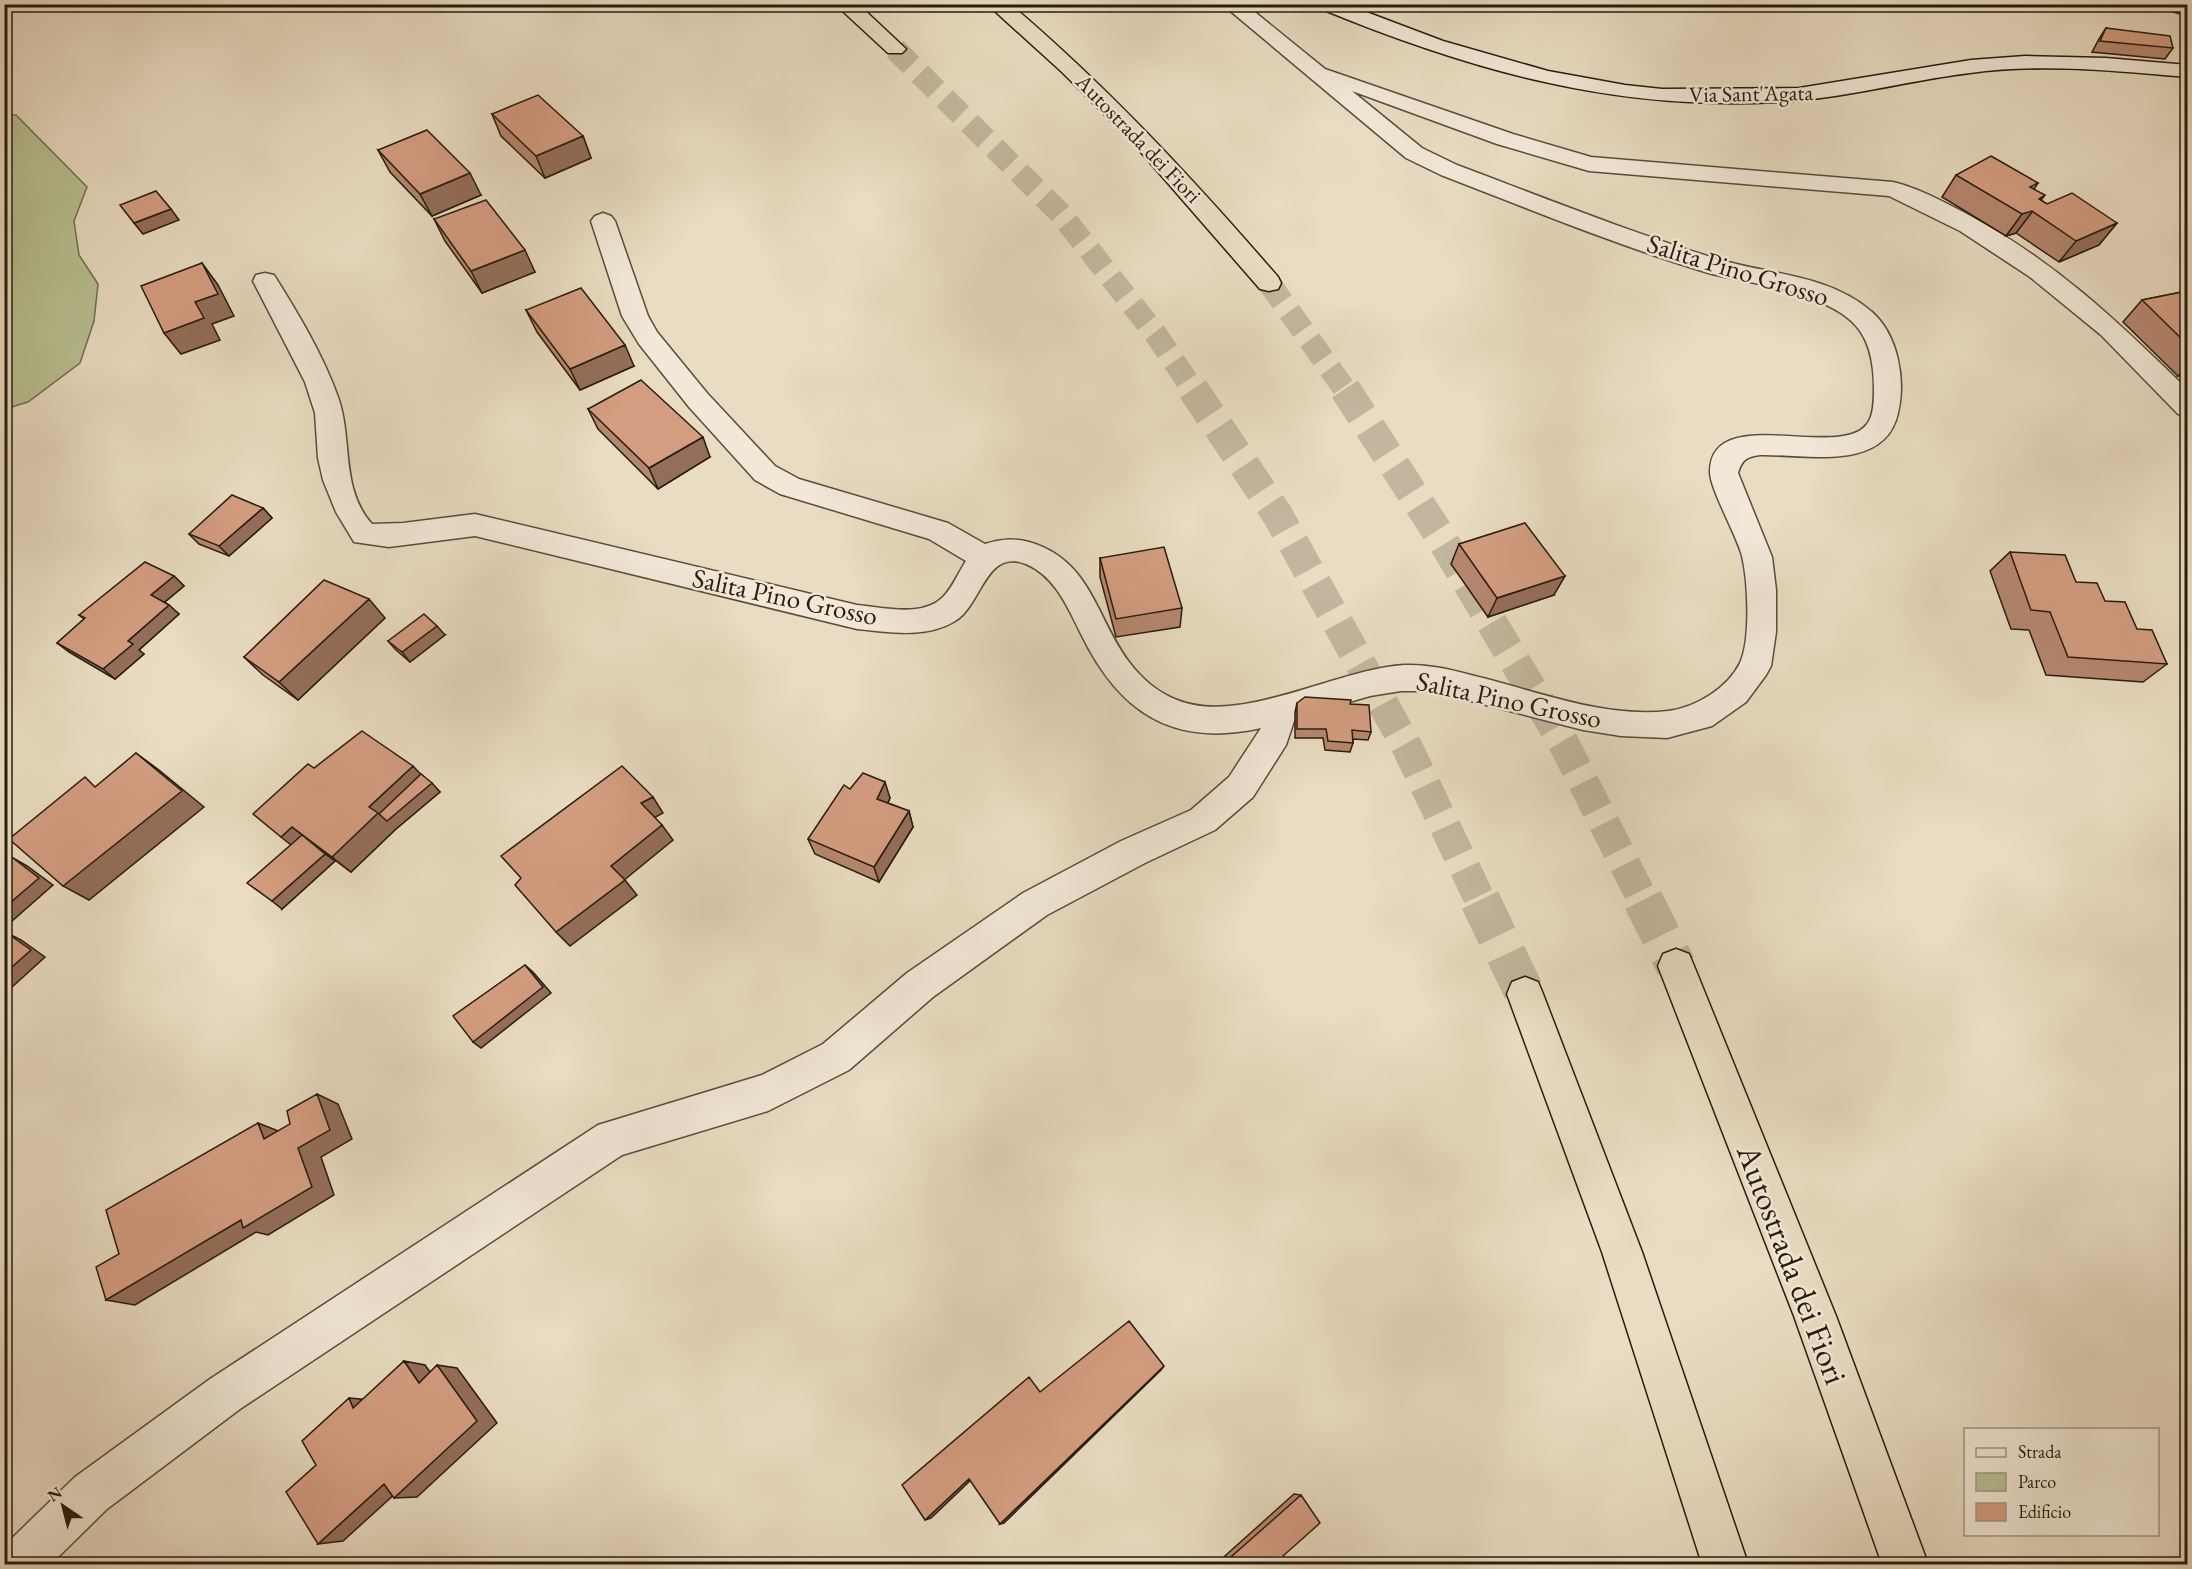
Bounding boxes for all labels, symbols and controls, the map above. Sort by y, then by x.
street label: Autostrada dei Fiori [1069,67,1208,209]
street label: Via Sant'Agata [1689,78,1814,109]
street label: Salita Pino Grosso [1643,225,1833,314]
street label: Salita Pino Grosso [689,560,881,633]
street label: Salita Pino Grosso [1413,663,1605,736]
street label: Autostrada dei Fiori [1727,1137,1858,1390]
legend [1964,1428,2159,1536]
text: Strada [2018,1440,2062,1463]
text: Parco [2018,1470,2056,1493]
north arrow [33,1476,93,1536]
text: N [43,1482,66,1506]
text: Edificio [2018,1500,2071,1523]

